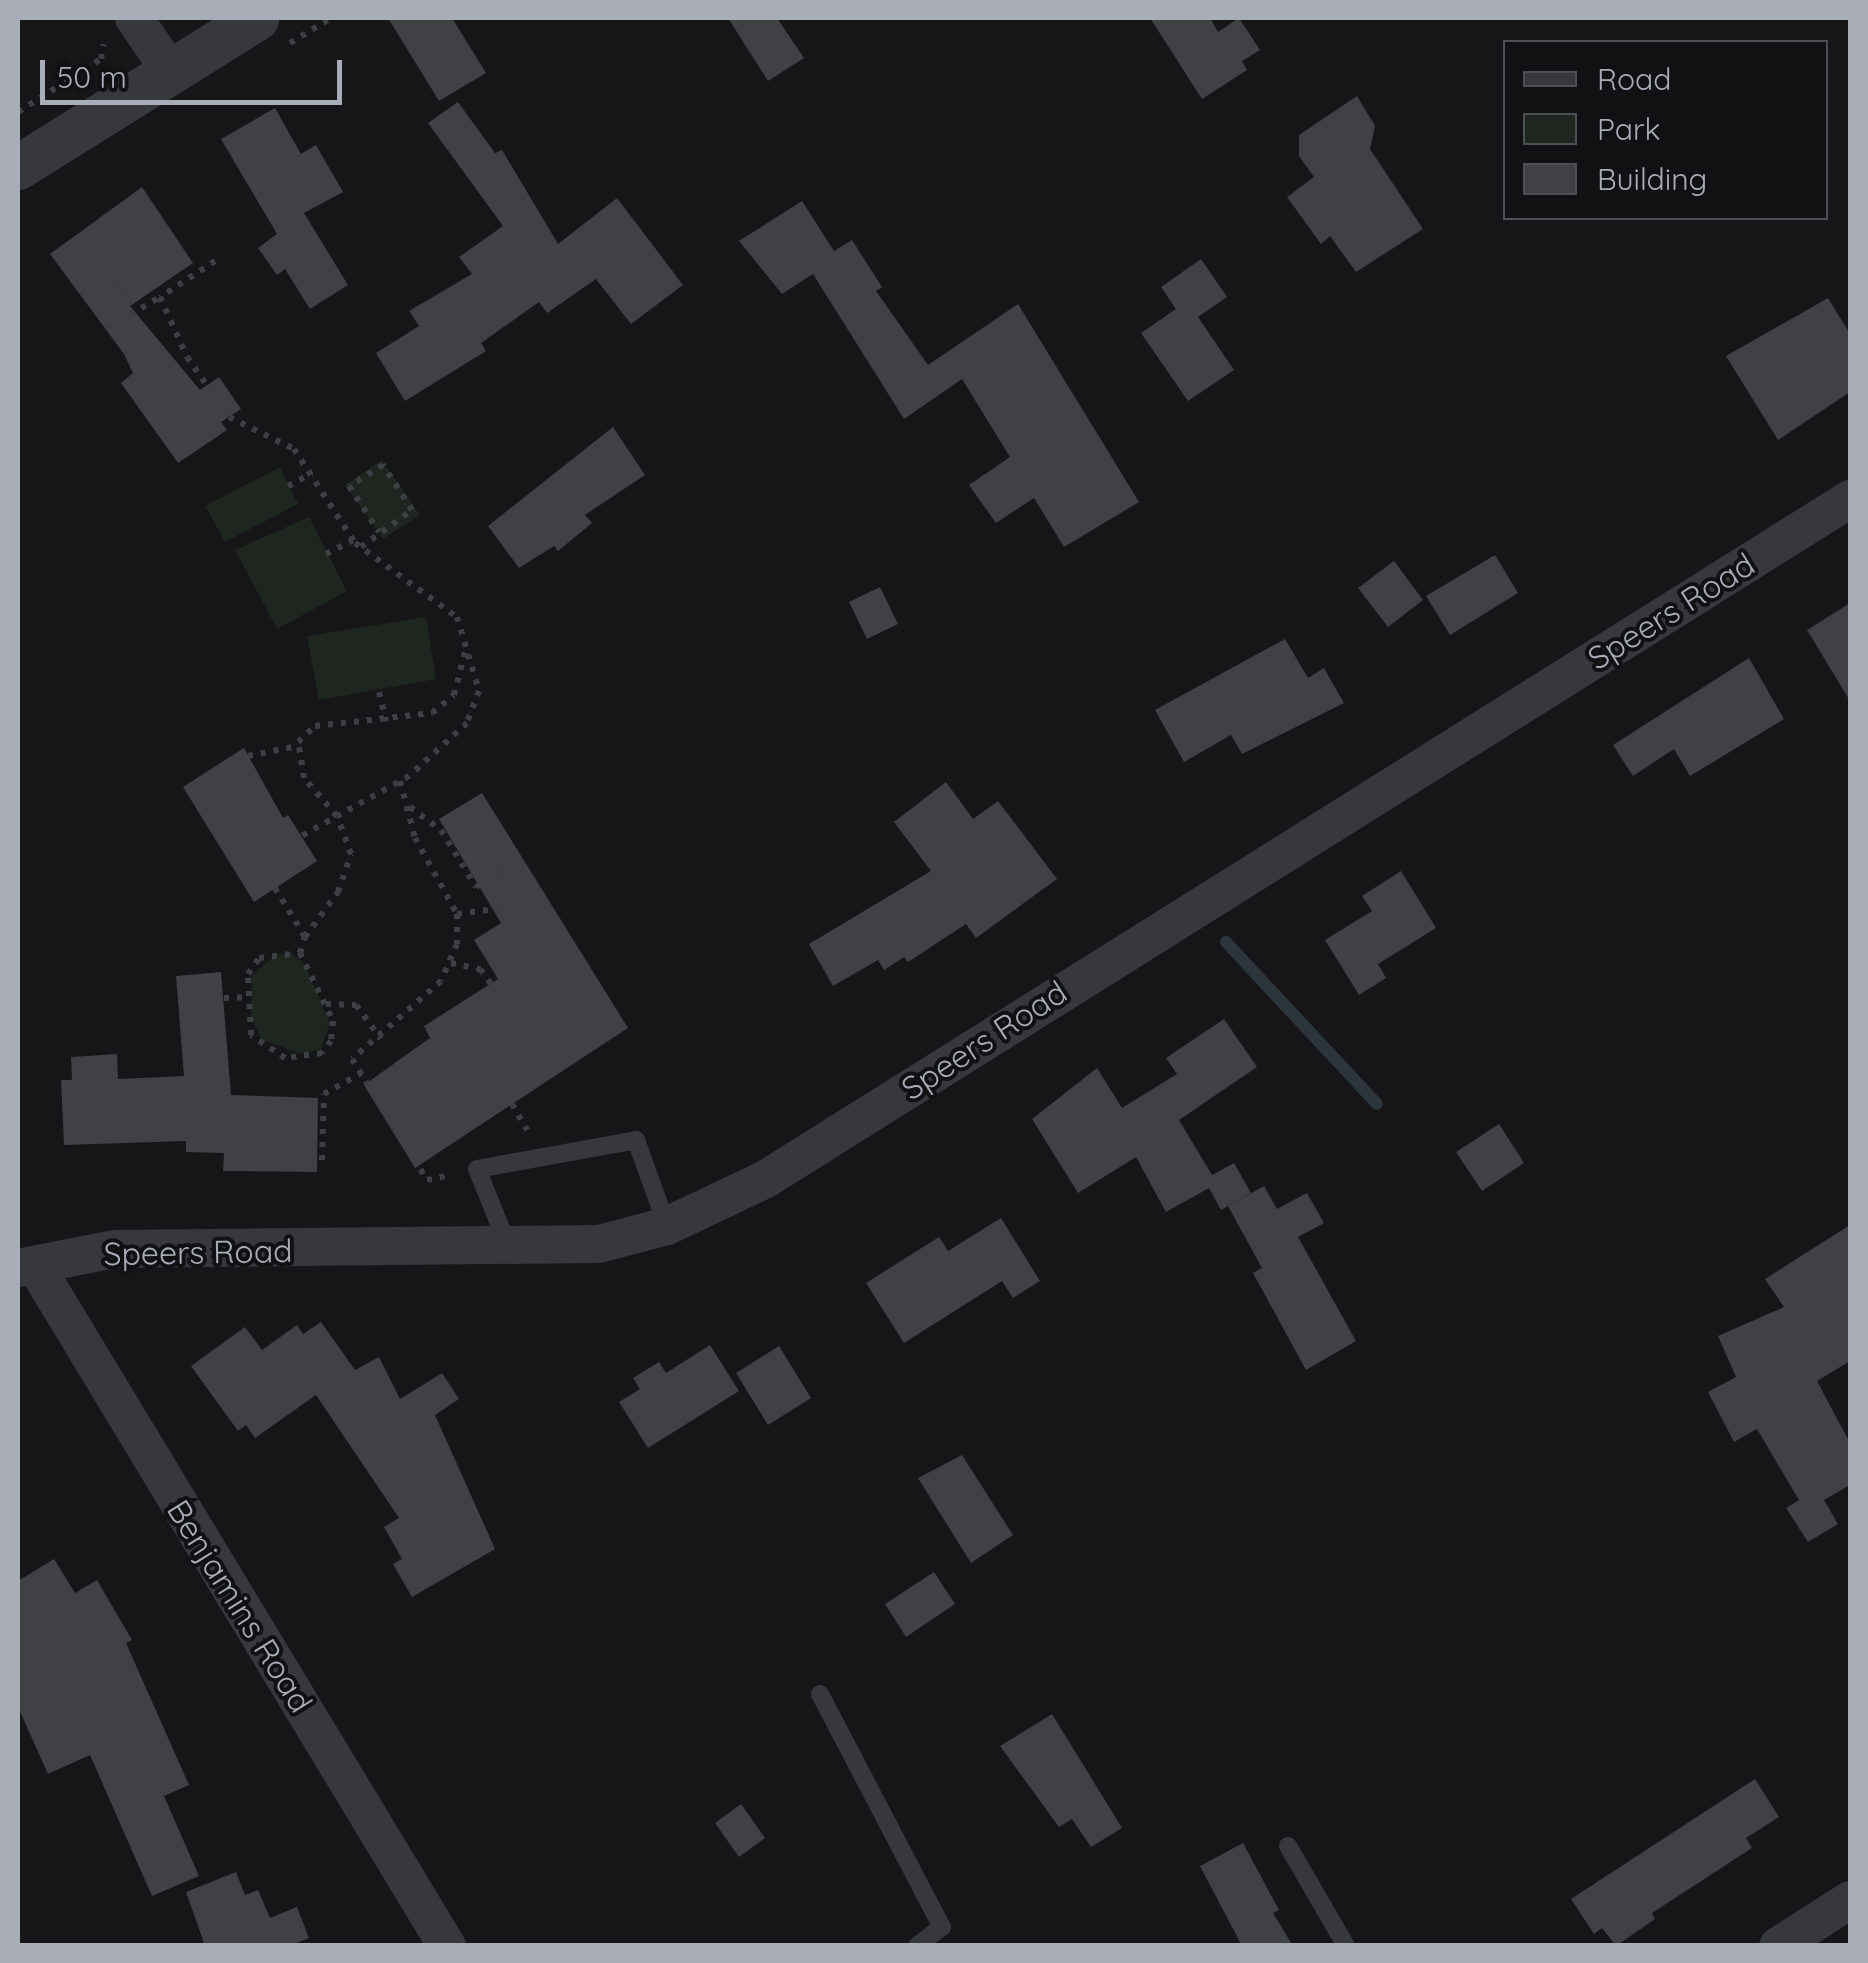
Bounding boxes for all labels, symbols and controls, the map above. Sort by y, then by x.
scale bar [45,40,348,102]
legend [1503,40,1828,220]
text: 50 m [57,58,127,96]
text: Road [1597,60,1671,98]
text: Park [1597,110,1661,148]
text: Building [1597,160,1707,198]
street label: Speers Road [1581,545,1761,677]
street label: Speers Road [894,972,1074,1108]
street label: Speers Road [103,1231,293,1273]
street label: Benjamins Road [159,1493,321,1719]

